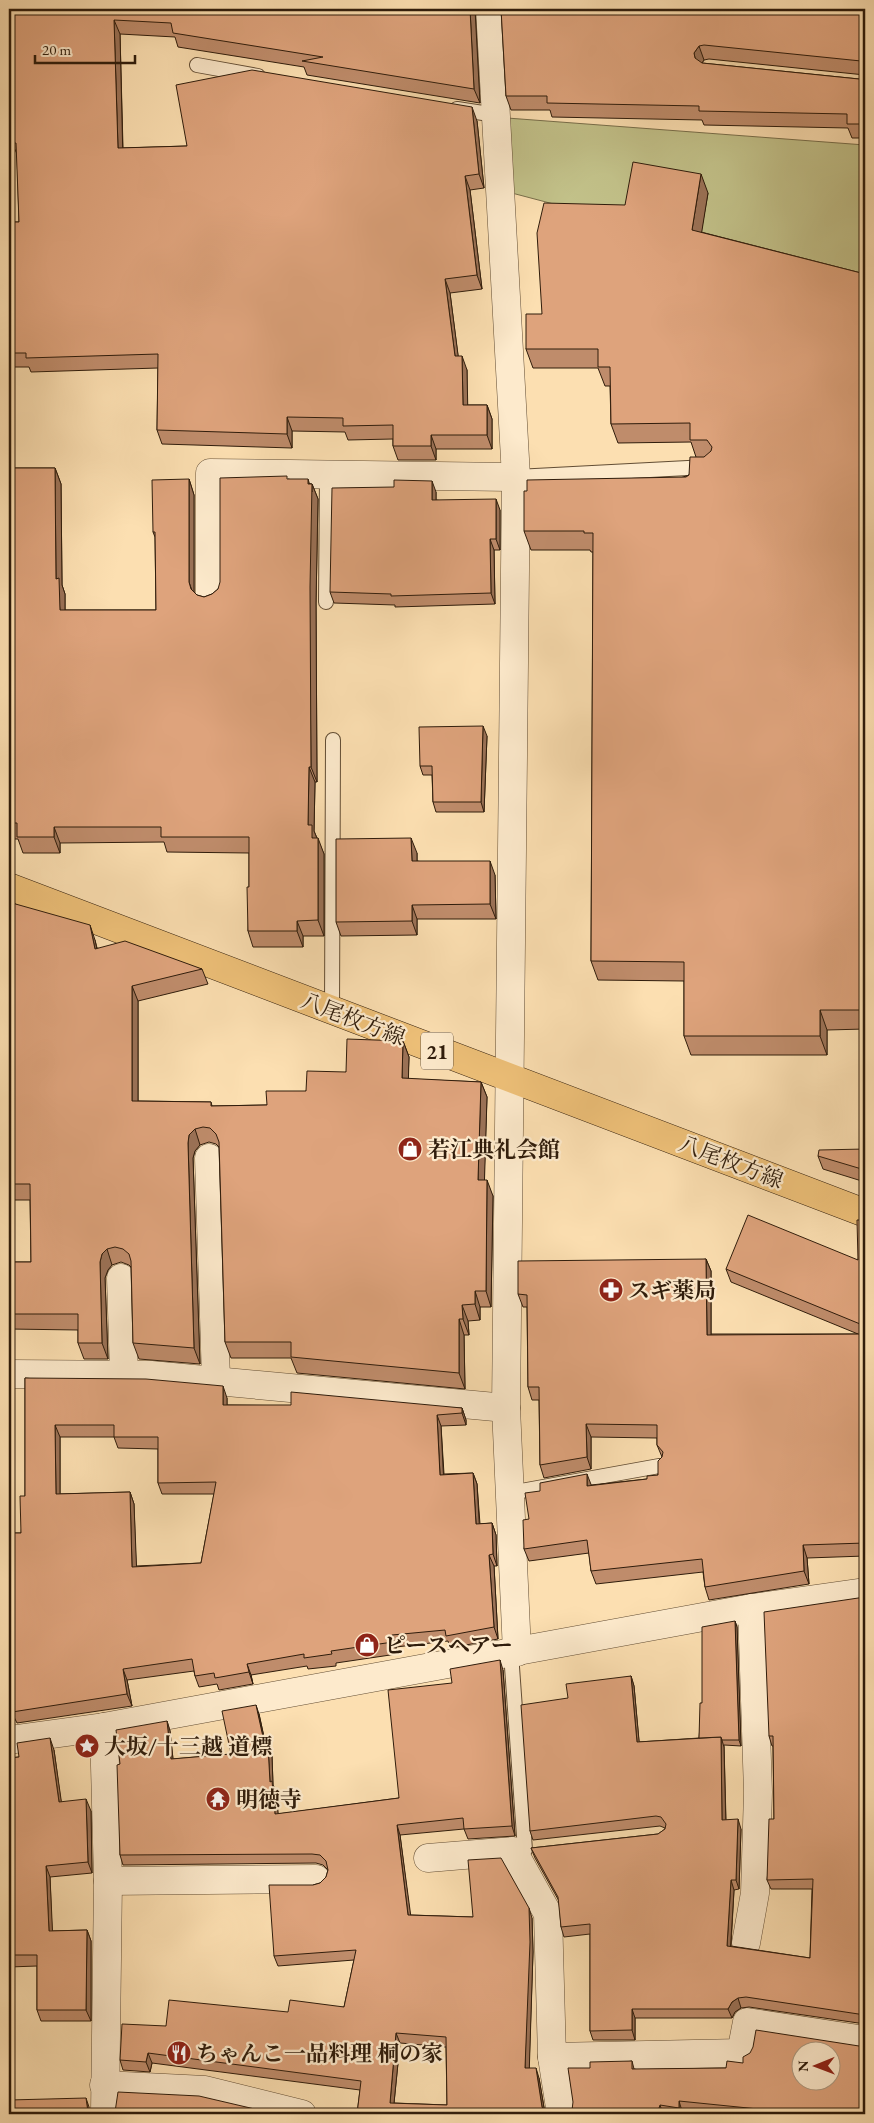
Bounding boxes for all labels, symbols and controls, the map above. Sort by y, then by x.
scale bar [35,32,135,64]
text: 20 m [42,40,71,59]
street label: 八尾枚方線 [296,986,410,1052]
road number: 21 [421,1032,453,1070]
street label: 八尾枚方線 [674,1129,788,1195]
place label: 若江典礼会館 [428,1135,560,1164]
shop icon: 若江典礼会館 [397,1136,423,1162]
place label: スギ薬局 [628,1276,716,1305]
pharmacy icon: スギ薬局 [598,1277,624,1303]
place label: ピースヘアー [384,1631,513,1660]
shop icon: ピースヘアー [354,1632,380,1658]
place label: 大坂/十三越 道標 [104,1732,272,1761]
place icon: 大坂/十三越 道標 [74,1733,100,1759]
place label: 明徳寺 [236,1785,302,1814]
temple icon: 明徳寺 [205,1786,231,1812]
place label: ちゃんこ一品料理 桐の家 [196,2039,443,2068]
restaurant icon: ちゃんこ一品料理 桐の家 [166,2040,192,2066]
north arrow [792,2040,842,2090]
text: N [794,2060,812,2072]

